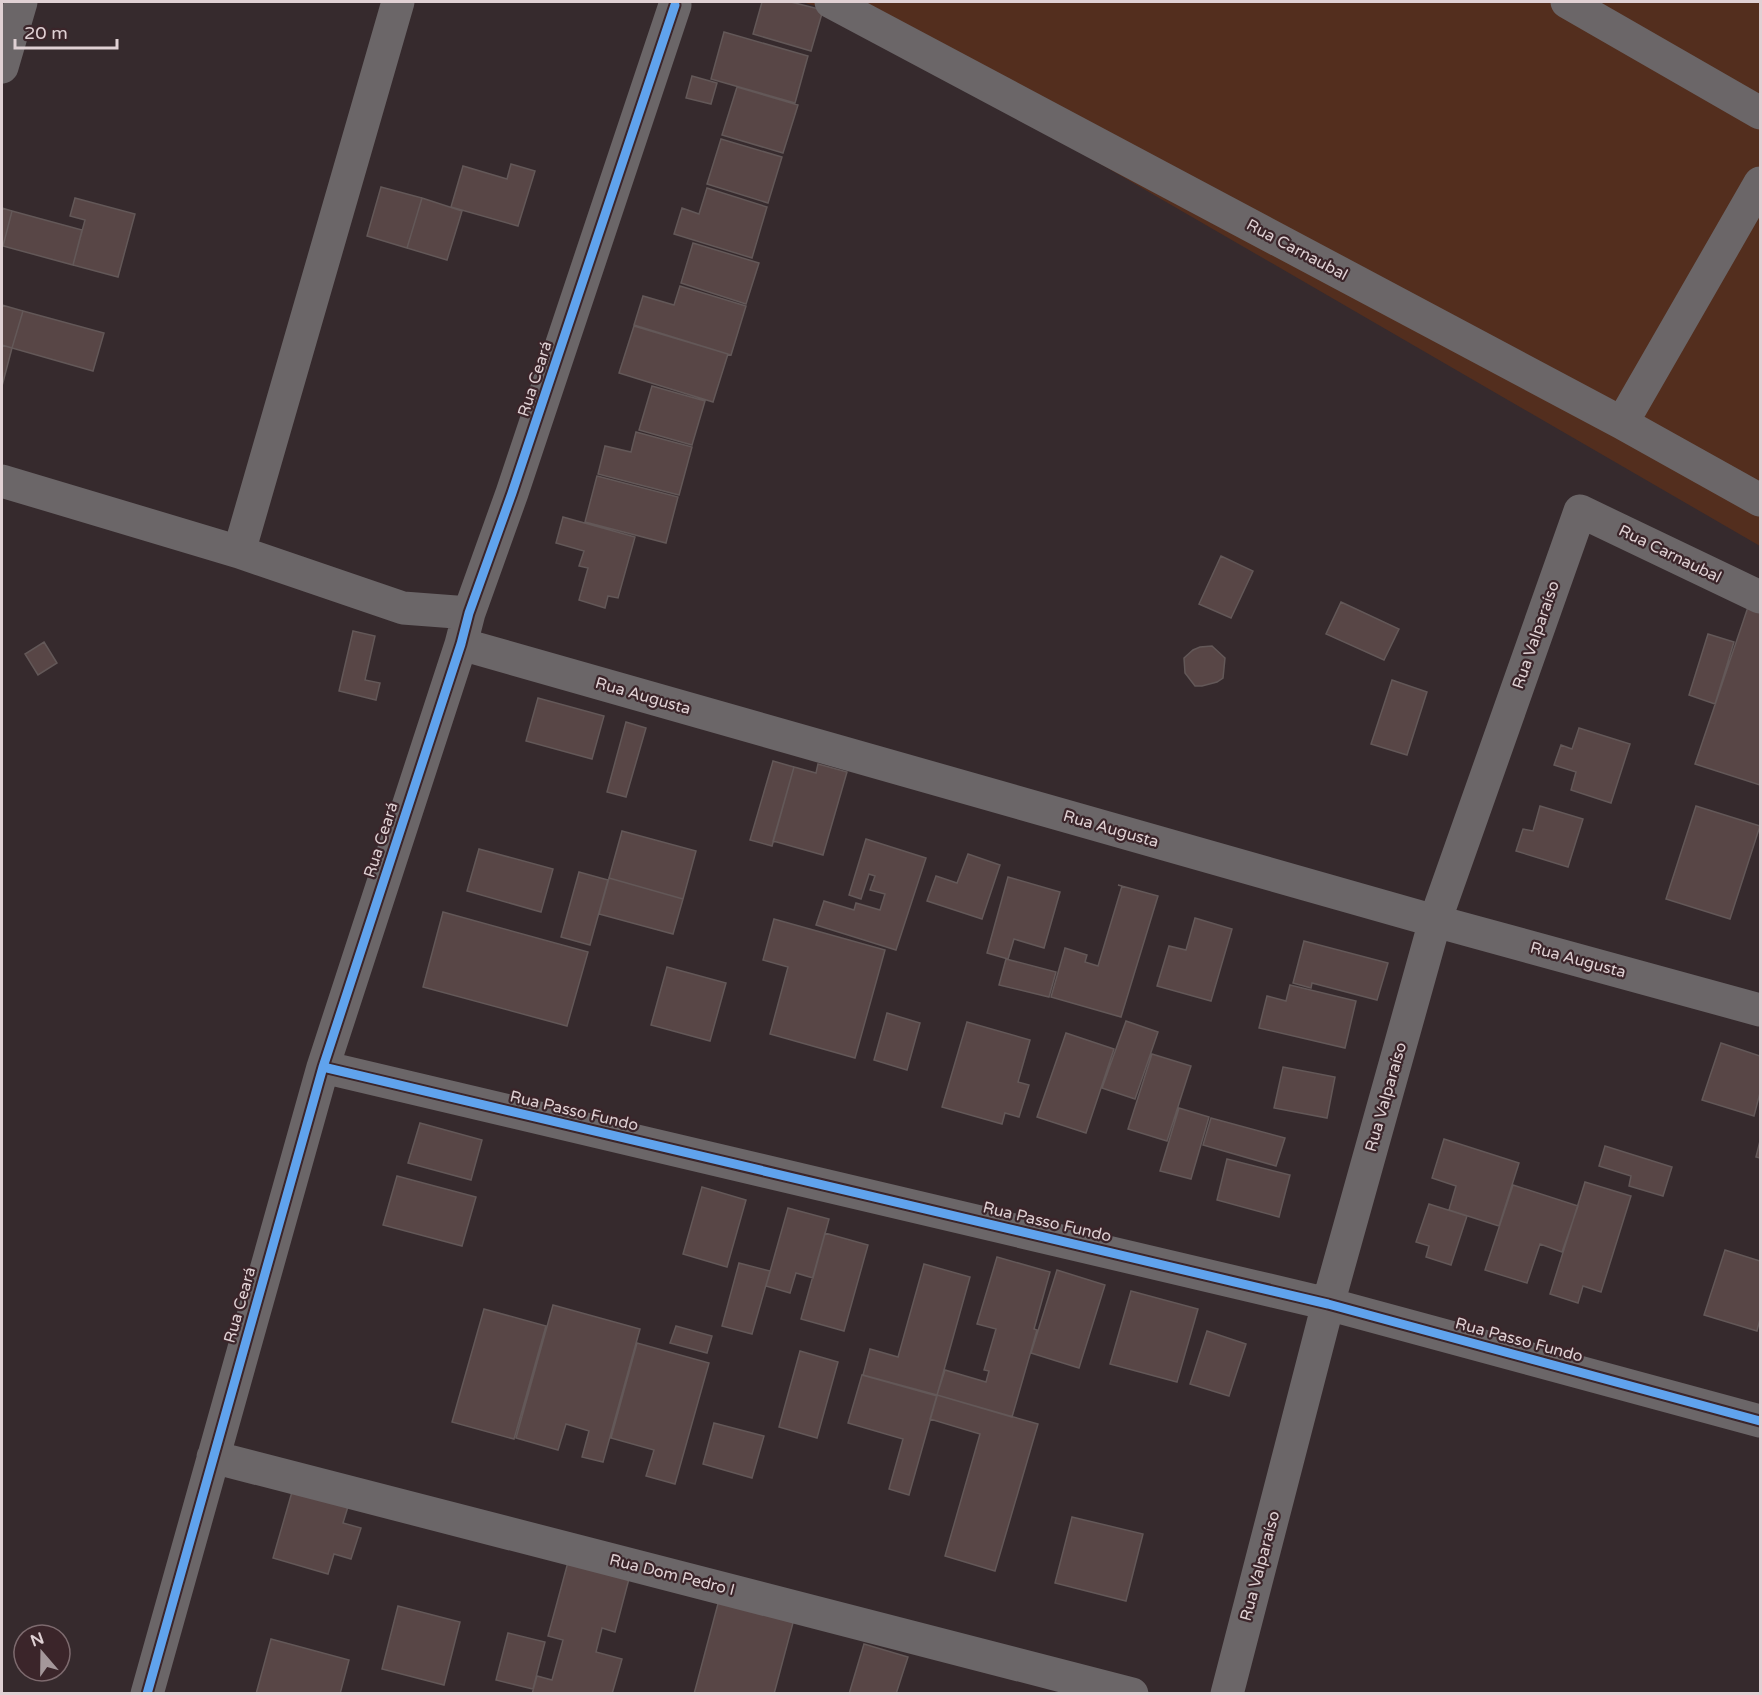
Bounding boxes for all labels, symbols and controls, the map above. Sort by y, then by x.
scale bar [15,12,117,50]
text: 20 m [24,22,68,44]
street label: Rua Carnaubal [1243,215,1351,285]
street label: Rua Ceará [513,339,557,419]
street label: Rua Carnaubal [1615,520,1725,588]
street label: Rua Valparaíso [1508,578,1564,692]
street label: Rua Augusta [593,673,693,719]
street label: Rua Ceará [359,800,403,880]
street label: Rua Augusta [1061,806,1161,852]
street label: Rua Augusta [1528,938,1628,982]
street label: Rua Valparaíso [1361,1040,1411,1154]
street label: Rua Passo Fundo [508,1086,640,1136]
street label: Rua Passo Fundo [981,1197,1113,1247]
street label: Rua Ceará [220,1265,260,1345]
street label: Rua Passo Fundo [1453,1313,1585,1367]
street label: Rua Valparaíso [1236,1509,1284,1623]
street label: Rua Dom Pedro I [607,1550,737,1600]
north arrow [12,1623,72,1683]
text: N [28,1628,47,1651]

